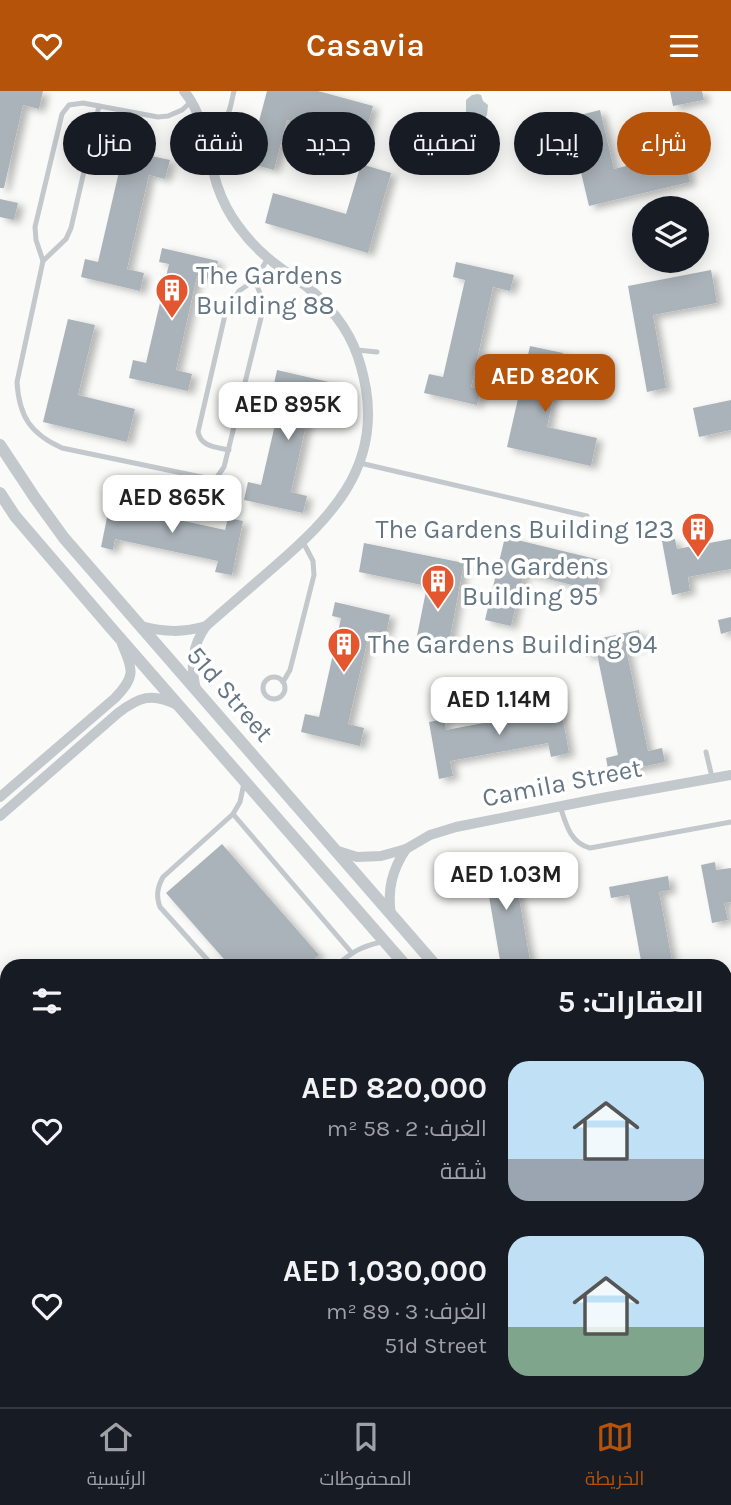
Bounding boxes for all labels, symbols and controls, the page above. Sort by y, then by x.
icon: heart [28,27,66,65]
text: Casavia [306,27,425,64]
icon: menu [665,27,703,65]
chip: منزل [63,112,156,175]
chip: شقة [170,112,268,175]
chip: جديد [282,112,375,175]
chip: تصفية [389,112,500,175]
chip: إيجار [514,112,603,175]
chip: شراء [617,112,711,175]
map controls [632,196,709,273]
button: layers [632,196,709,273]
place label: The Gardens Building 88 [196,260,343,321]
building icon: The Gardens Building 88 [153,271,191,320]
pin: AED 820K [473,355,617,414]
text: AED 820K [491,363,599,390]
pin: AED 895K [216,383,360,442]
text: AED 895K [235,391,341,418]
pin: AED 865K [100,475,244,535]
text: AED 865K [119,484,225,511]
building icon: The Gardens Building 123 [679,510,717,559]
place label: The Gardens Building 123 [375,514,674,545]
place label: The Gardens Building 95 [462,551,609,612]
building icon: The Gardens Building 95 [419,562,457,611]
building icon: The Gardens Building 94 [325,625,363,674]
place label: The Gardens Building 94 [368,629,657,660]
street label: 51d Street [180,640,280,748]
pin: AED 1.14M [419,677,579,737]
text: AED 1.14M [447,686,551,713]
street label: Camila Street [480,752,644,814]
pin: AED 1.03M [426,853,586,912]
text: AED 1.03M [450,861,562,888]
icon: filters [28,982,66,1020]
text: العقارات: 5 [558,984,704,1020]
text: AED 820,000 [301,1070,487,1106]
icon: home [564,1089,648,1173]
icon: heart [28,1112,66,1150]
text: الغرف: 2 · 58 m² [327,1115,487,1142]
text: شقة [440,1158,487,1185]
text: AED 1,030,000 [283,1253,487,1289]
icon: home [564,1264,648,1348]
icon: heart [28,1287,66,1325]
text: الغرف: 3 · 89 m² [326,1298,487,1325]
text: 51d Street [384,1332,487,1359]
tab: الرئيسية [87,1418,146,1496]
tab: المحفوظات [319,1418,412,1496]
tab: الخريطة [585,1418,644,1496]

